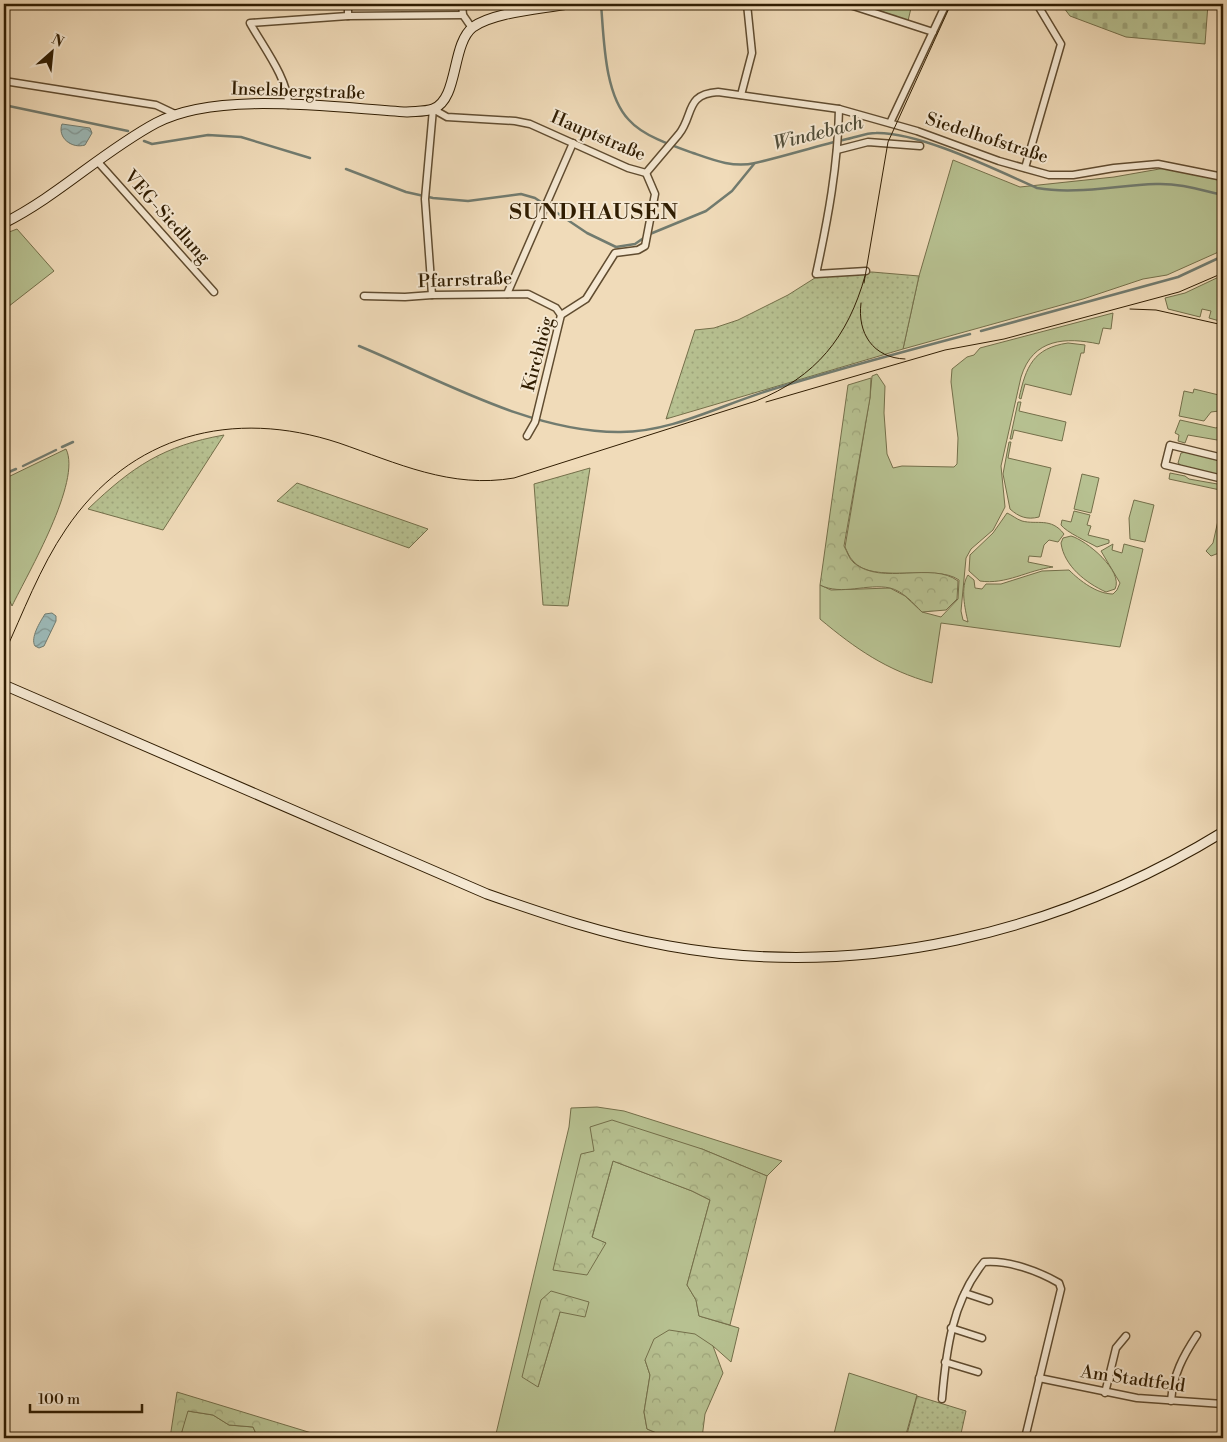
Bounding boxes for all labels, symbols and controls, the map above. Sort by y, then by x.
north arrow [28,28,78,78]
text: N [48,31,66,52]
street label: Inselsbergstraße [230,77,366,105]
street label: Hauptstraße [547,106,649,166]
street label: Siedelhofstraße [923,107,1051,169]
water label: Windebach [771,110,866,156]
street label: VEG-Siedlung [118,165,215,269]
district label: SUNDHAUSEN [509,199,679,226]
street label: Pfarrstraße [418,267,512,293]
street label: Kirchhög [517,313,559,394]
street label: Am Stadtfeld [1078,1360,1188,1398]
scale bar [30,1382,142,1414]
text: 100 m [38,1390,80,1409]

